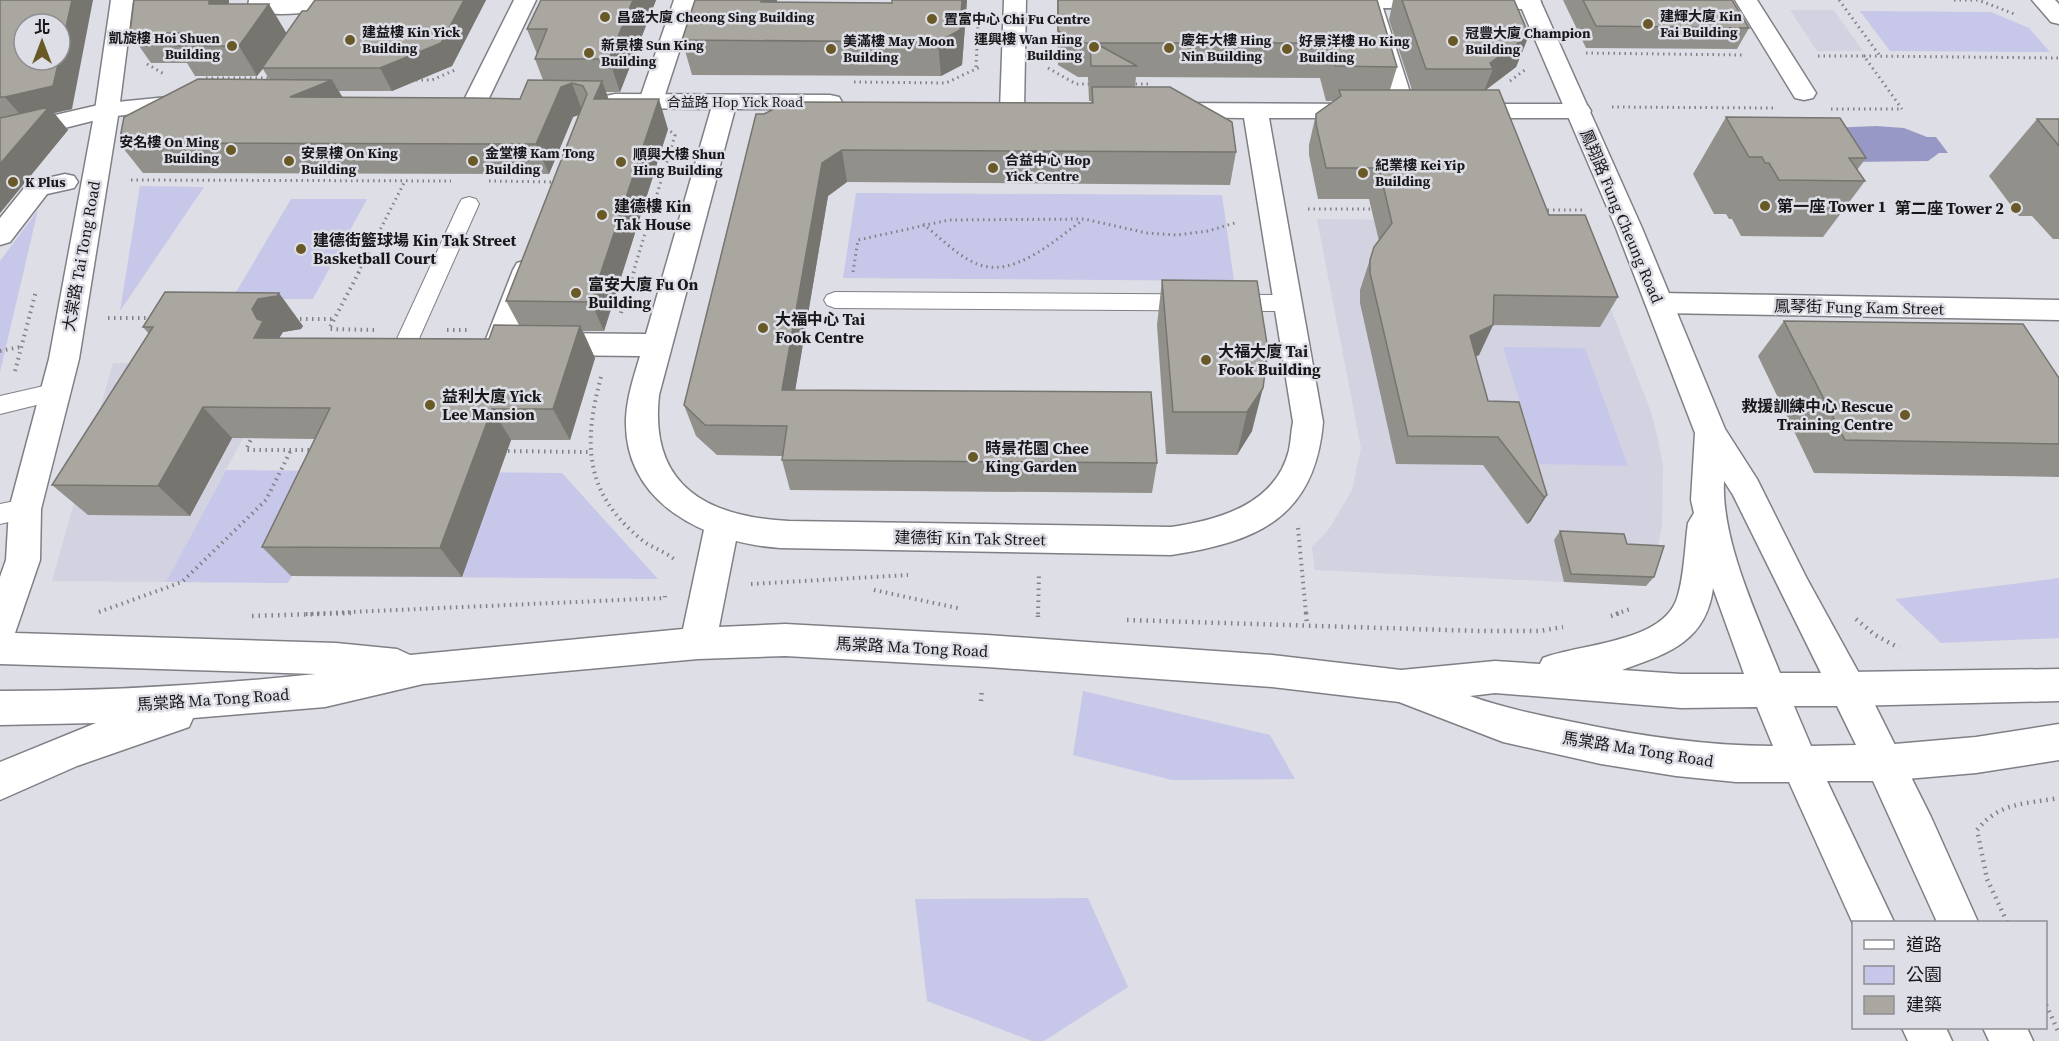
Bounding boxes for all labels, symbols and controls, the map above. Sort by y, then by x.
place label: 建輝大廈 Kin Fai Building [1660,6,1742,42]
place label: 昌盛大廈 Cheong Sing Building [617,7,815,27]
place label: 置富中心 Chi Fu Centre [944,9,1090,29]
marker: 昌盛大廈 Cheong Sing Building [598,10,612,24]
north arrow [12,12,72,72]
marker: 置富中心 Chi Fu Centre [925,12,939,26]
text: 北 [34,16,50,38]
marker: 建輝大廈 Kin Fai Building [1641,17,1655,31]
place label: 建益樓 Kin Yick Building [362,22,461,58]
place label: 冠豐大廈 Champion Building [1465,23,1591,59]
place label: 凱旋樓 Hoi Shuen Building [109,28,220,64]
place label: 運興樓 Wan Hing Building [974,29,1082,65]
place label: 慶年大樓 Hing Nin Building [1181,30,1272,66]
place label: 美滿樓 May Moon Building [843,31,955,67]
place label: 好景洋樓 Ho King Building [1299,31,1410,67]
marker: 建益樓 Kin Yick Building [343,33,357,47]
marker: 冠豐大廈 Champion Building [1446,34,1460,48]
place label: 新景樓 Sun King Building [601,35,704,71]
marker: 凱旋樓 Hoi Shuen Building [225,39,239,53]
marker: 運興樓 Wan Hing Building [1087,40,1101,54]
marker: 慶年大樓 Hing Nin Building [1162,41,1176,55]
marker: 美滿樓 May Moon Building [824,42,838,56]
marker: 好景洋樓 Ho King Building [1280,42,1294,56]
marker: 新景樓 Sun King Building [582,46,596,60]
street label: 合益路 Hop Yick Road [667,92,803,112]
street label: 鳳翔路 Fung Cheung Road [1575,126,1669,306]
place label: 安名樓 On Ming Building [119,132,219,168]
marker: 安名樓 On Ming Building [224,143,238,157]
place label: 安景樓 On King Building [301,143,398,179]
place label: 金堂樓 Kam Tong Building [485,143,595,179]
place label: 順興大樓 Shun Hing Building [633,144,726,180]
place label: 合益中心 Hop Yick Centre [1005,150,1091,186]
marker: 安景樓 On King Building [282,154,296,168]
marker: 金堂樓 Kam Tong Building [466,154,480,168]
marker: 順興大樓 Shun Hing Building [614,155,628,169]
place label: 紀業樓 Kei Yip Building [1375,155,1465,191]
marker: 合益中心 Hop Yick Centre [986,161,1000,175]
marker: 紀業樓 Kei Yip Building [1356,166,1370,180]
place label: K Plus [25,172,66,192]
marker: K Plus [6,175,20,189]
street label: 大棠路 Tai Tong Road [57,179,105,333]
place label: 建德樓 Kin Tak House [614,195,692,235]
place label: 第一座 Tower 1 [1777,195,1886,217]
place label: 第二座 Tower 2 [1895,197,2004,219]
marker: 第一座 Tower 1 [1758,199,1772,213]
marker: 第二座 Tower 2 [2009,201,2023,215]
marker: 建德樓 Kin Tak House [595,208,609,222]
place label: 建德街籃球場 Kin Tak Street Basketball Court [313,229,517,269]
marker: 建德街籃球場 Kin Tak Street Basketball Court [294,242,308,256]
place label: 富安大廈 Fu On Building [588,273,699,313]
marker: 富安大廈 Fu On Building [569,286,583,300]
street label: 鳳琴街 Fung Kam Street [1774,295,1945,319]
place label: 大福中心 Tai Fook Centre [775,308,865,348]
marker: 大福中心 Tai Fook Centre [756,321,770,335]
place label: 大福大廈 Tai Fook Building [1218,340,1321,380]
marker: 大福大廈 Tai Fook Building [1199,353,1213,367]
place label: 益利大廈 Yick Lee Mansion [442,385,542,425]
place label: 救援訓練中心 Rescue Training Centre [1741,395,1893,435]
marker: 益利大廈 Yick Lee Mansion [423,398,437,412]
marker: 救援訓練中心 Rescue Training Centre [1898,408,1912,422]
place label: 時景花園 Chee King Garden [985,437,1089,477]
marker: 時景花園 Chee King Garden [966,450,980,464]
street label: 建德街 Kin Tak Street [894,526,1047,550]
street label: 馬棠路 Ma Tong Road [835,632,989,662]
street label: 馬棠路 Ma Tong Road [136,683,290,715]
street label: 馬棠路 Ma Tong Road [1561,726,1715,772]
legend [1852,921,2047,1029]
text: 道路 [1906,932,1942,957]
text: 公園 [1906,962,1942,987]
text: 建築 [1906,992,1942,1017]

